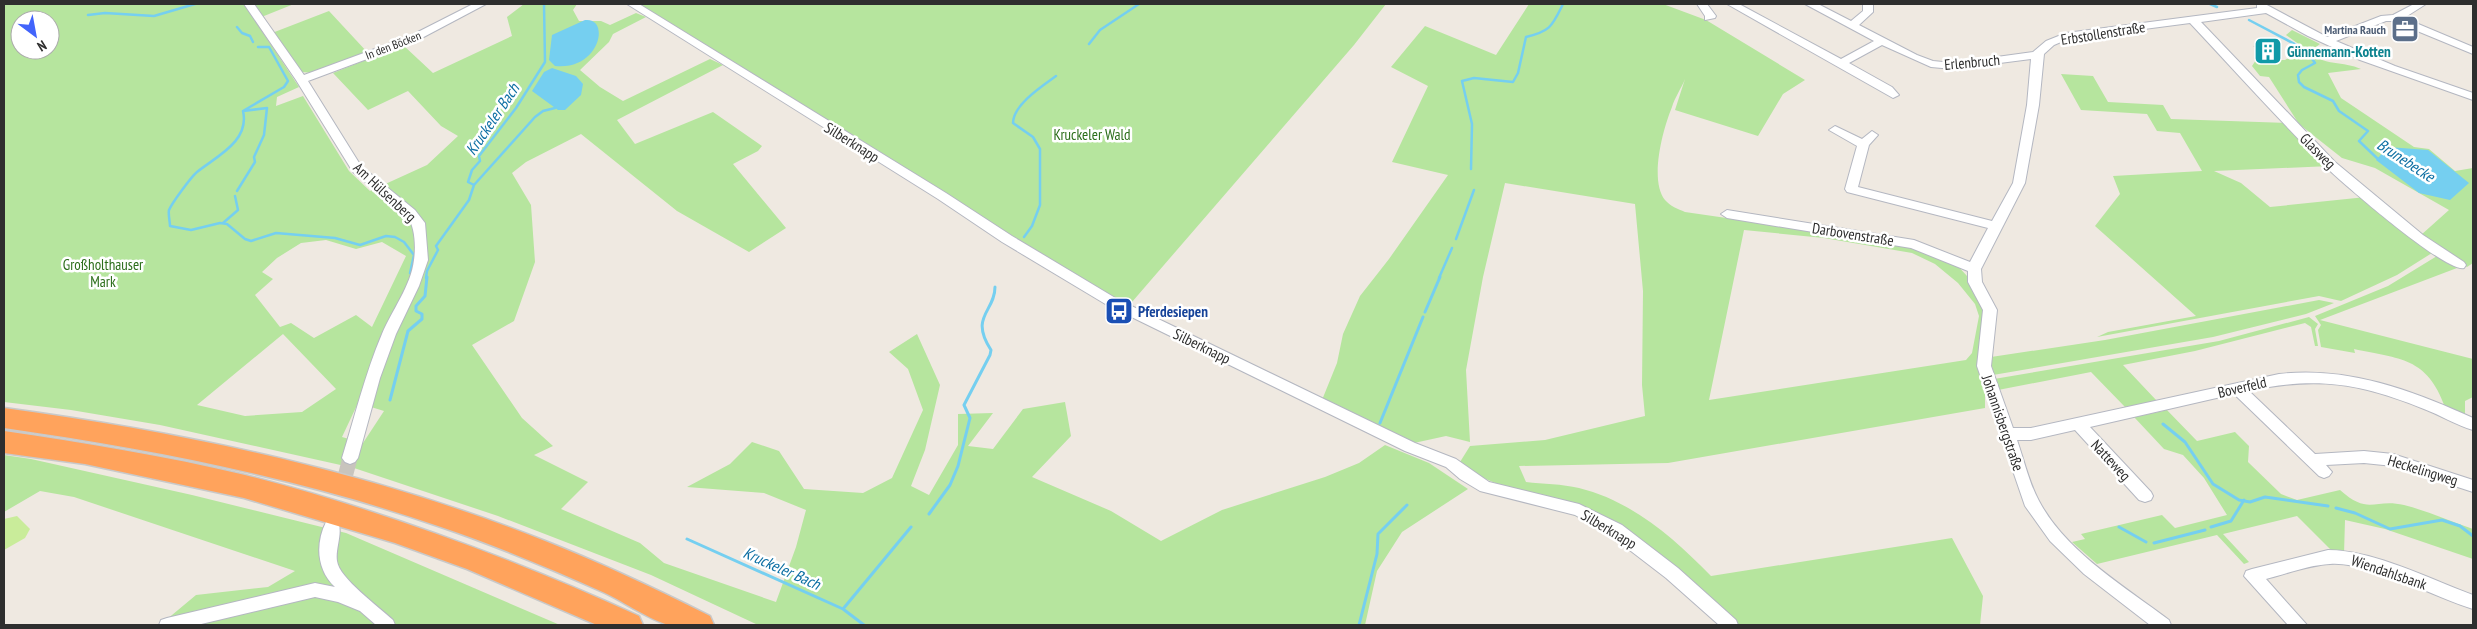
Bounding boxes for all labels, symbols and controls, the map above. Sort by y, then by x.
north arrow [10,10,60,60]
office icon: Martina Rauch [2390,14,2420,44]
street label: Erbstollenstraße [2059,17,2147,49]
place label: Martina Rauch [2324,22,2386,37]
street label: In den Böcken [363,28,423,62]
text: N [34,36,50,56]
building icon: Günnemann-Kotten [2253,36,2283,66]
place label: Günnemann-Kotten [2287,42,2391,61]
street label: Erlenbruch [1943,50,2001,74]
water label: Kruckeler Bach [461,79,524,159]
street label: Silberknapp [821,118,883,166]
park label: Kruckeler Wald [1053,125,1131,144]
street label: Glasweg [2296,129,2340,173]
water label: Brunebecke [2374,134,2440,187]
street label: Am Hülsenberg [350,158,420,226]
street label: Darbovenstraße [1811,218,1895,250]
park label: Großholthauser Mark [63,255,144,291]
bus stop icon: Pferdesiepen [1104,296,1134,326]
place label: Pferdesiepen [1138,302,1208,321]
street label: Silberknapp [1170,324,1234,368]
street label: Johannisbergstraße [1977,372,2028,474]
street label: Boverfeld [2216,372,2268,402]
street label: Natteweg [2087,435,2135,485]
street label: Heckelingweg [2386,450,2460,490]
street label: Silberknapp [1578,505,1640,553]
water label: Kruckeler Bach [740,542,824,594]
street label: Wiendahlsbank [2349,550,2429,594]

